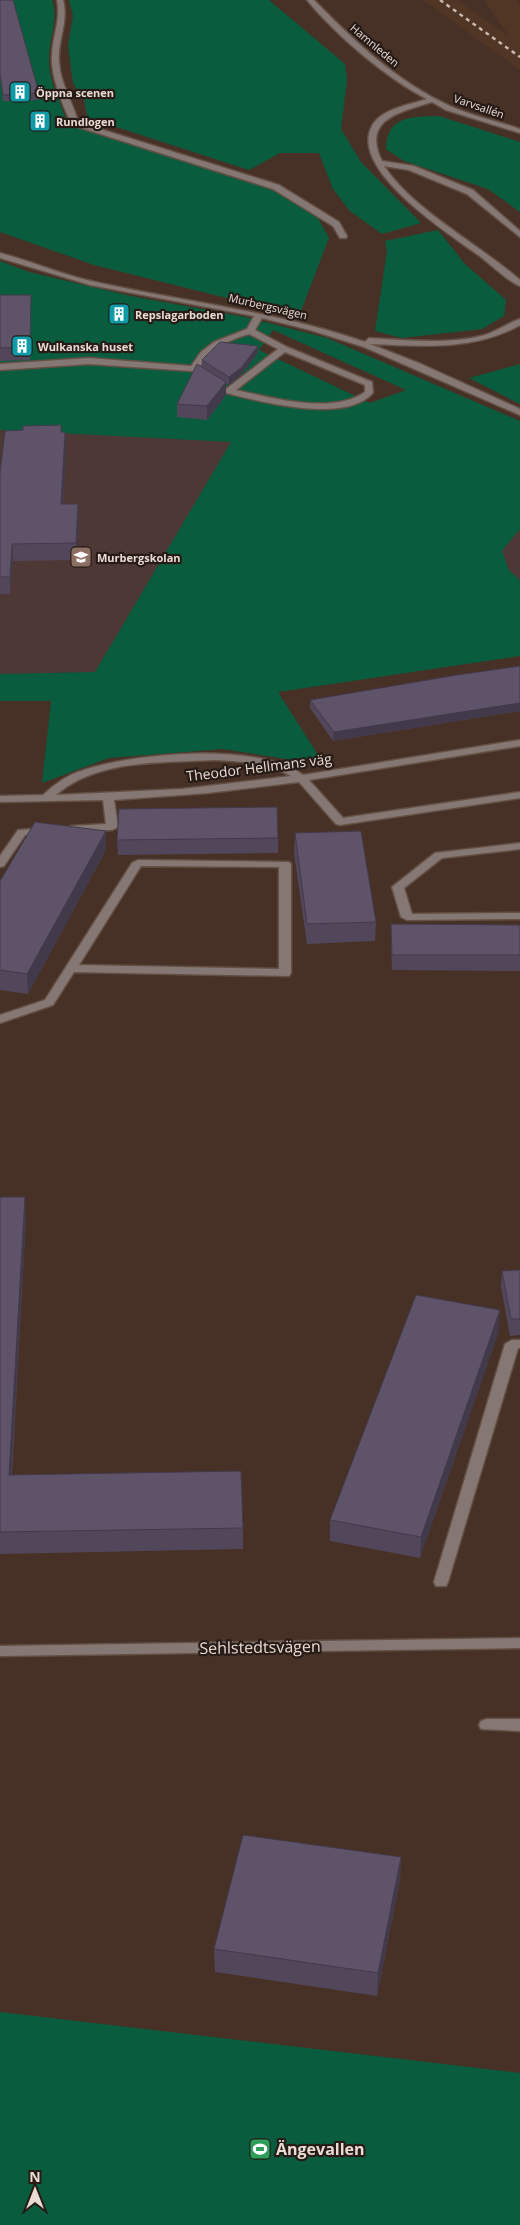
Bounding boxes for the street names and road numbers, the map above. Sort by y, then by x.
street label: Hamnleden [347,20,403,70]
street label: Varvsallén [452,90,506,122]
street label: Murbergsvägen [227,290,309,322]
street label: Theodor Hellmans väg [185,749,333,785]
street label: Sehlstedtsvägen [199,1635,321,1659]

